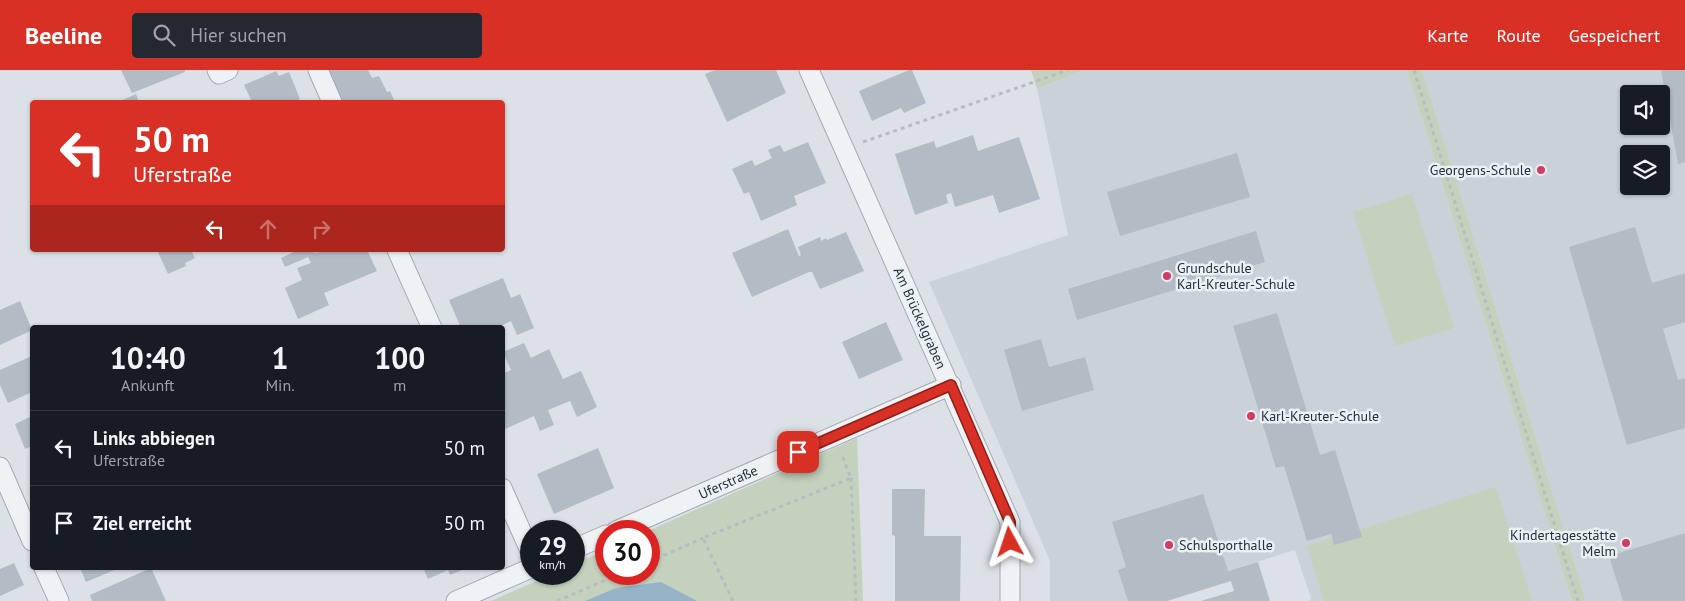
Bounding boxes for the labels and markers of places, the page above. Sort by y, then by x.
place label: Georgens-Schule [1430,161,1531,179]
marker: Georgens-Schule [1535,164,1547,176]
place label: Grundschule Karl-Kreuter-Schule [1177,259,1295,293]
marker: Grundschule Karl-Kreuter-Schule [1161,270,1173,282]
place label: Karl-Kreuter-Schule [1261,407,1379,425]
marker: Karl-Kreuter-Schule [1245,410,1257,422]
pin [777,431,819,473]
place label: Kindertagesstätte Melm [1510,526,1616,560]
place label: Schulsporthalle [1179,536,1273,554]
marker: Kindertagesstätte Melm [1620,537,1632,549]
marker: Schulsporthalle [1163,539,1175,551]

